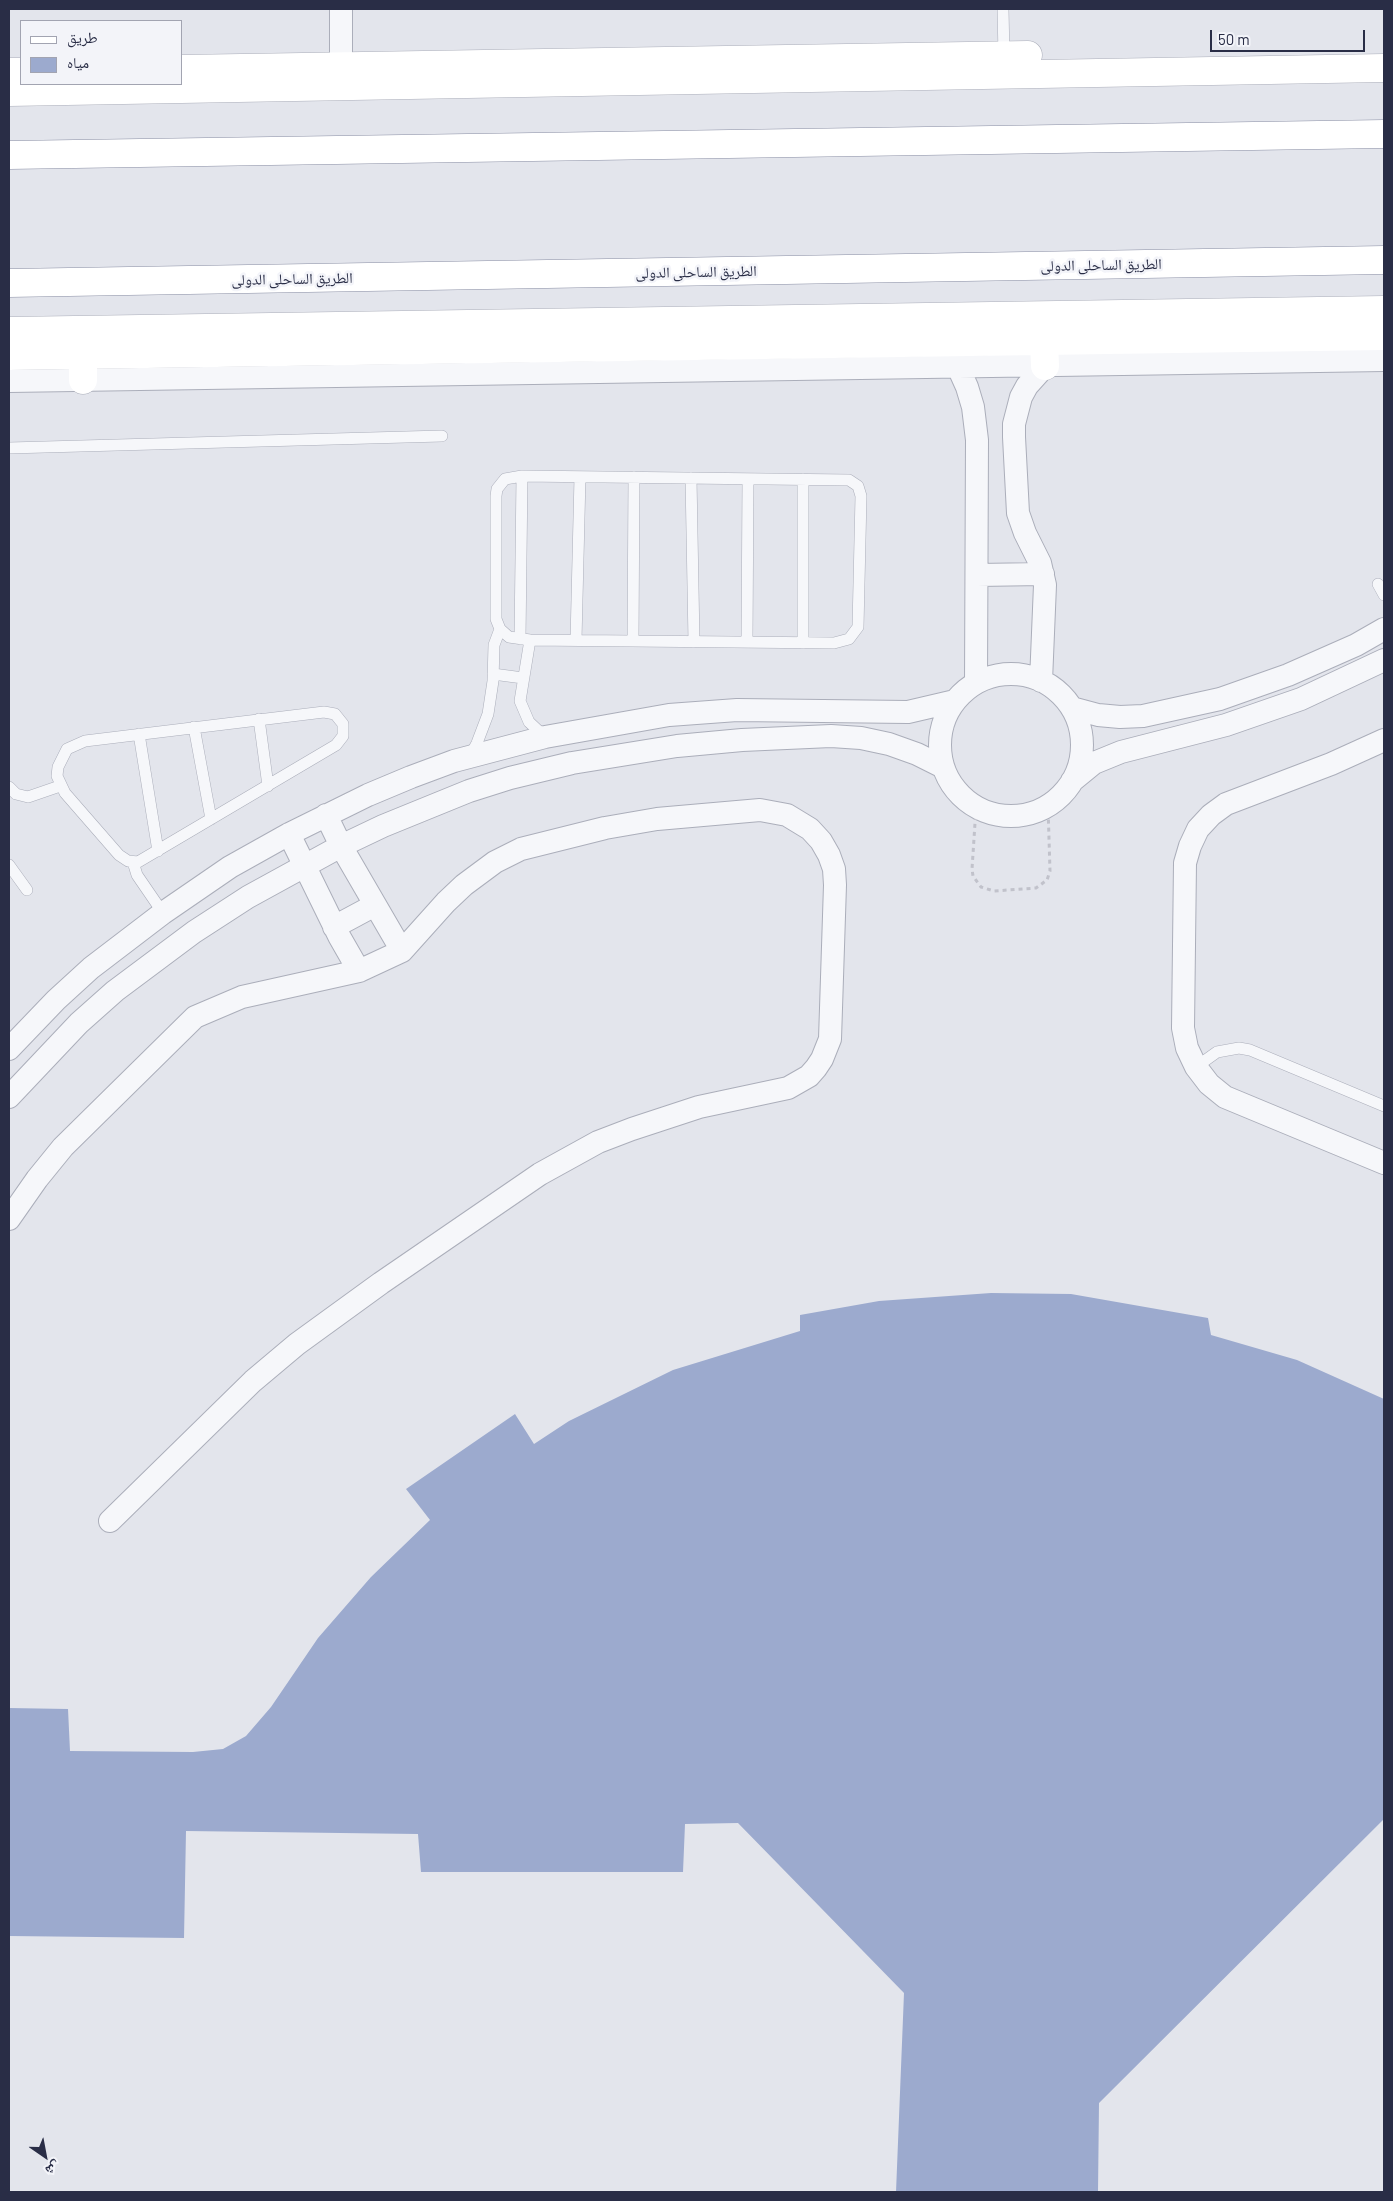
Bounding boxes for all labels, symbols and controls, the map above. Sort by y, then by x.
legend [20,20,182,85]
scale bar [1213,20,1368,52]
text: طريق [67,28,98,46]
text: 50 m [1218,30,1250,48]
text: مياه [67,53,89,71]
street label: الطريق الساحلى الدولى [1040,255,1162,275]
street label: الطريق الساحلى الدولى [635,262,757,282]
street label: الطريق الساحلى الدولى [231,269,353,289]
north arrow [20,2131,70,2181]
text: ش [43,2158,64,2180]

